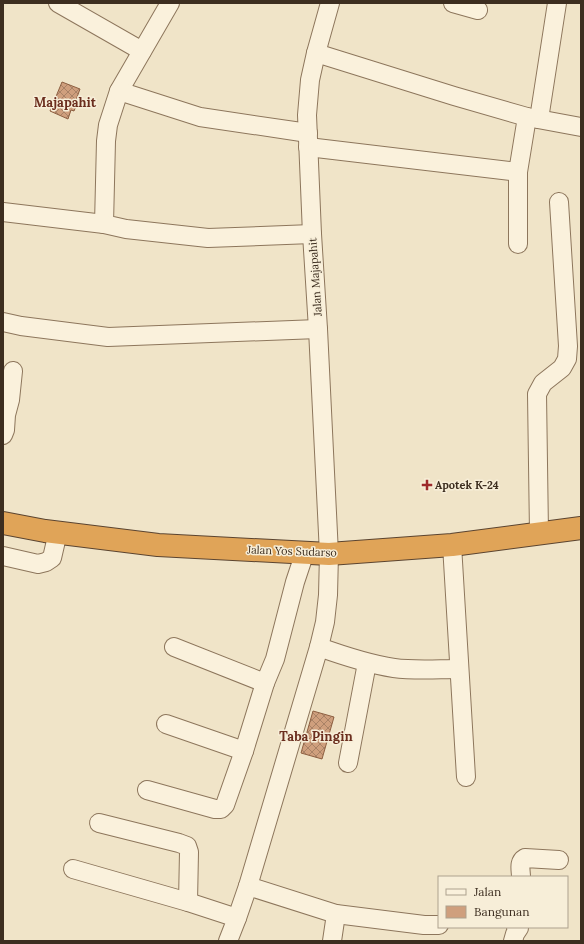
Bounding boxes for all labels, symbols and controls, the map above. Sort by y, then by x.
district label: Majapahit [34,94,97,111]
street label: Jalan Majapahit [305,237,325,318]
place label: Apotek K-24 [435,478,499,492]
marker: Apotek K-24 [422,480,432,490]
street label: Jalan Yos Sudarso [246,542,337,560]
district label: Taba Pingin [279,728,353,745]
legend [438,876,568,928]
text: Jalan [473,884,501,899]
text: Bangunan [474,904,530,919]

